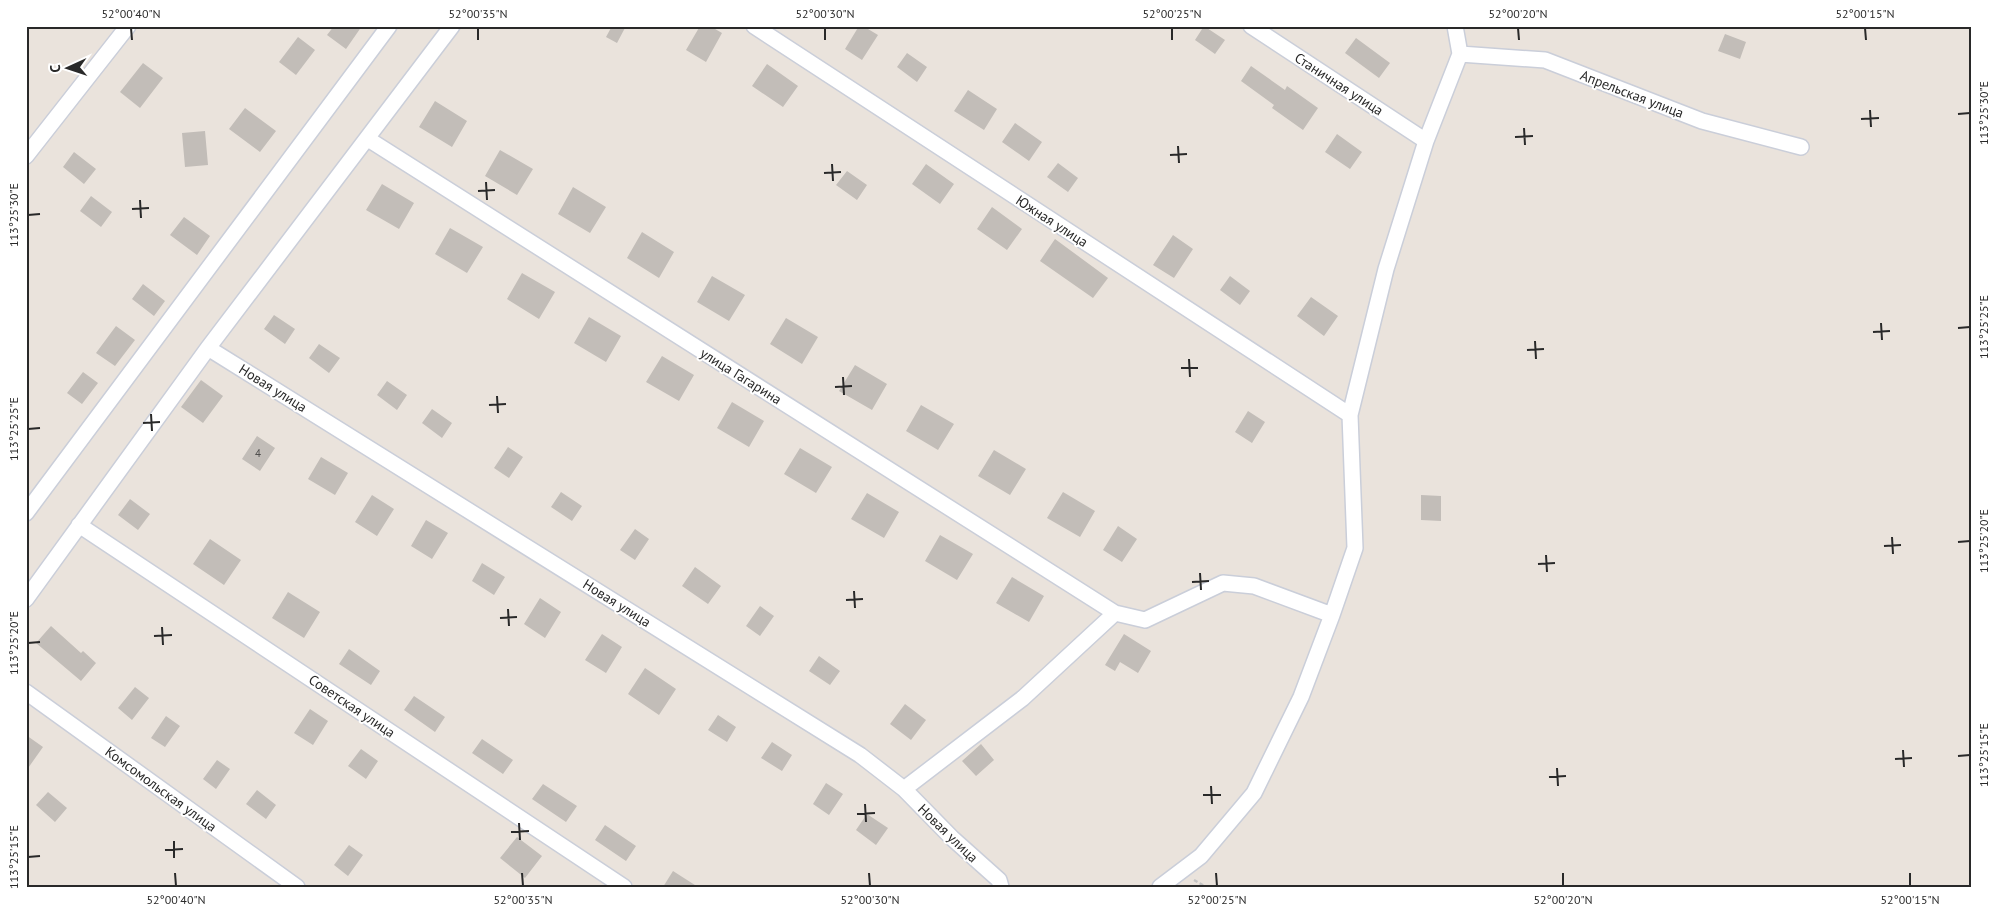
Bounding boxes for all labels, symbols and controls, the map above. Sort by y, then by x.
text: 52°00'40"N [101,6,161,21]
text: 52°00'35"N [448,6,508,21]
text: 52°00'30"N [795,6,855,21]
text: 52°00'25"N [1142,6,1202,21]
text: 52°00'20"N [1488,6,1548,21]
text: 52°00'15"N [1835,6,1895,21]
north arrow [42,42,92,92]
street label: Станичная улица [1291,49,1387,119]
text: С [46,64,64,73]
street label: Апрельская улица [1578,66,1686,122]
text: 113°25'30"E [1976,81,1991,145]
text: 113°25'30"E [6,183,21,247]
street label: Южная улица [1013,191,1091,251]
text: 113°25'25"E [1976,295,1991,359]
street label: улица Гагарина [697,344,785,408]
street label: Новая улица [236,360,310,416]
text: 113°25'25"E [6,397,21,461]
house number: 4 [255,446,261,460]
text: 113°25'20"E [1976,509,1991,573]
street label: Новая улица [580,575,654,631]
text: 113°25'20"E [6,611,21,675]
street label: Советская улица [305,670,399,742]
text: 113°25'15"E [1976,723,1991,787]
street label: Комсомольская улица [102,742,220,836]
street label: Новая улица [914,800,982,866]
text: 113°25'15"E [6,825,21,889]
text: 52°00'40"N [146,892,206,907]
text: 52°00'35"N [493,892,553,907]
text: 52°00'30"N [840,892,900,907]
text: 52°00'25"N [1187,892,1247,907]
text: 52°00'20"N [1533,892,1593,907]
text: 52°00'15"N [1880,892,1940,907]

